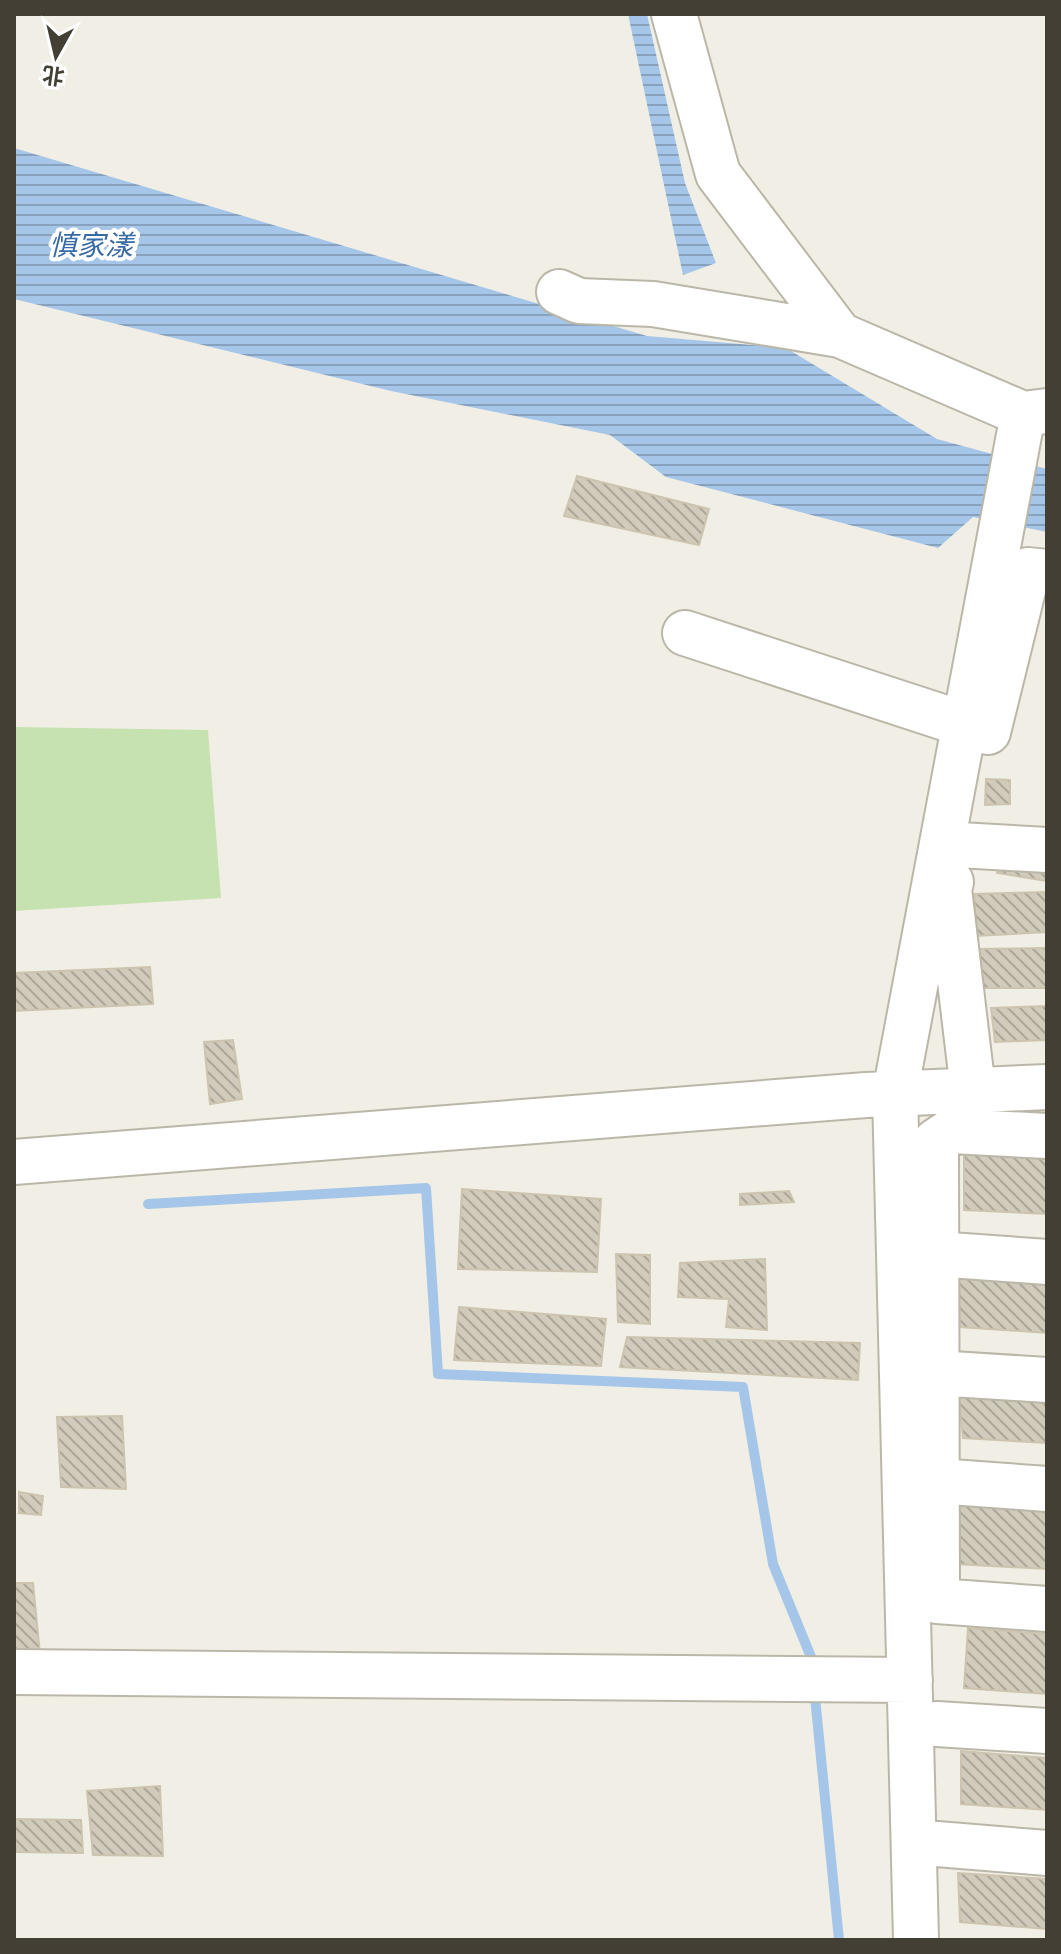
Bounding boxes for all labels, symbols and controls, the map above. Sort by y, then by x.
north arrow [16,16,96,96]
text: 北 [40,62,66,91]
water label: 慎家漾 [49,227,137,261]

